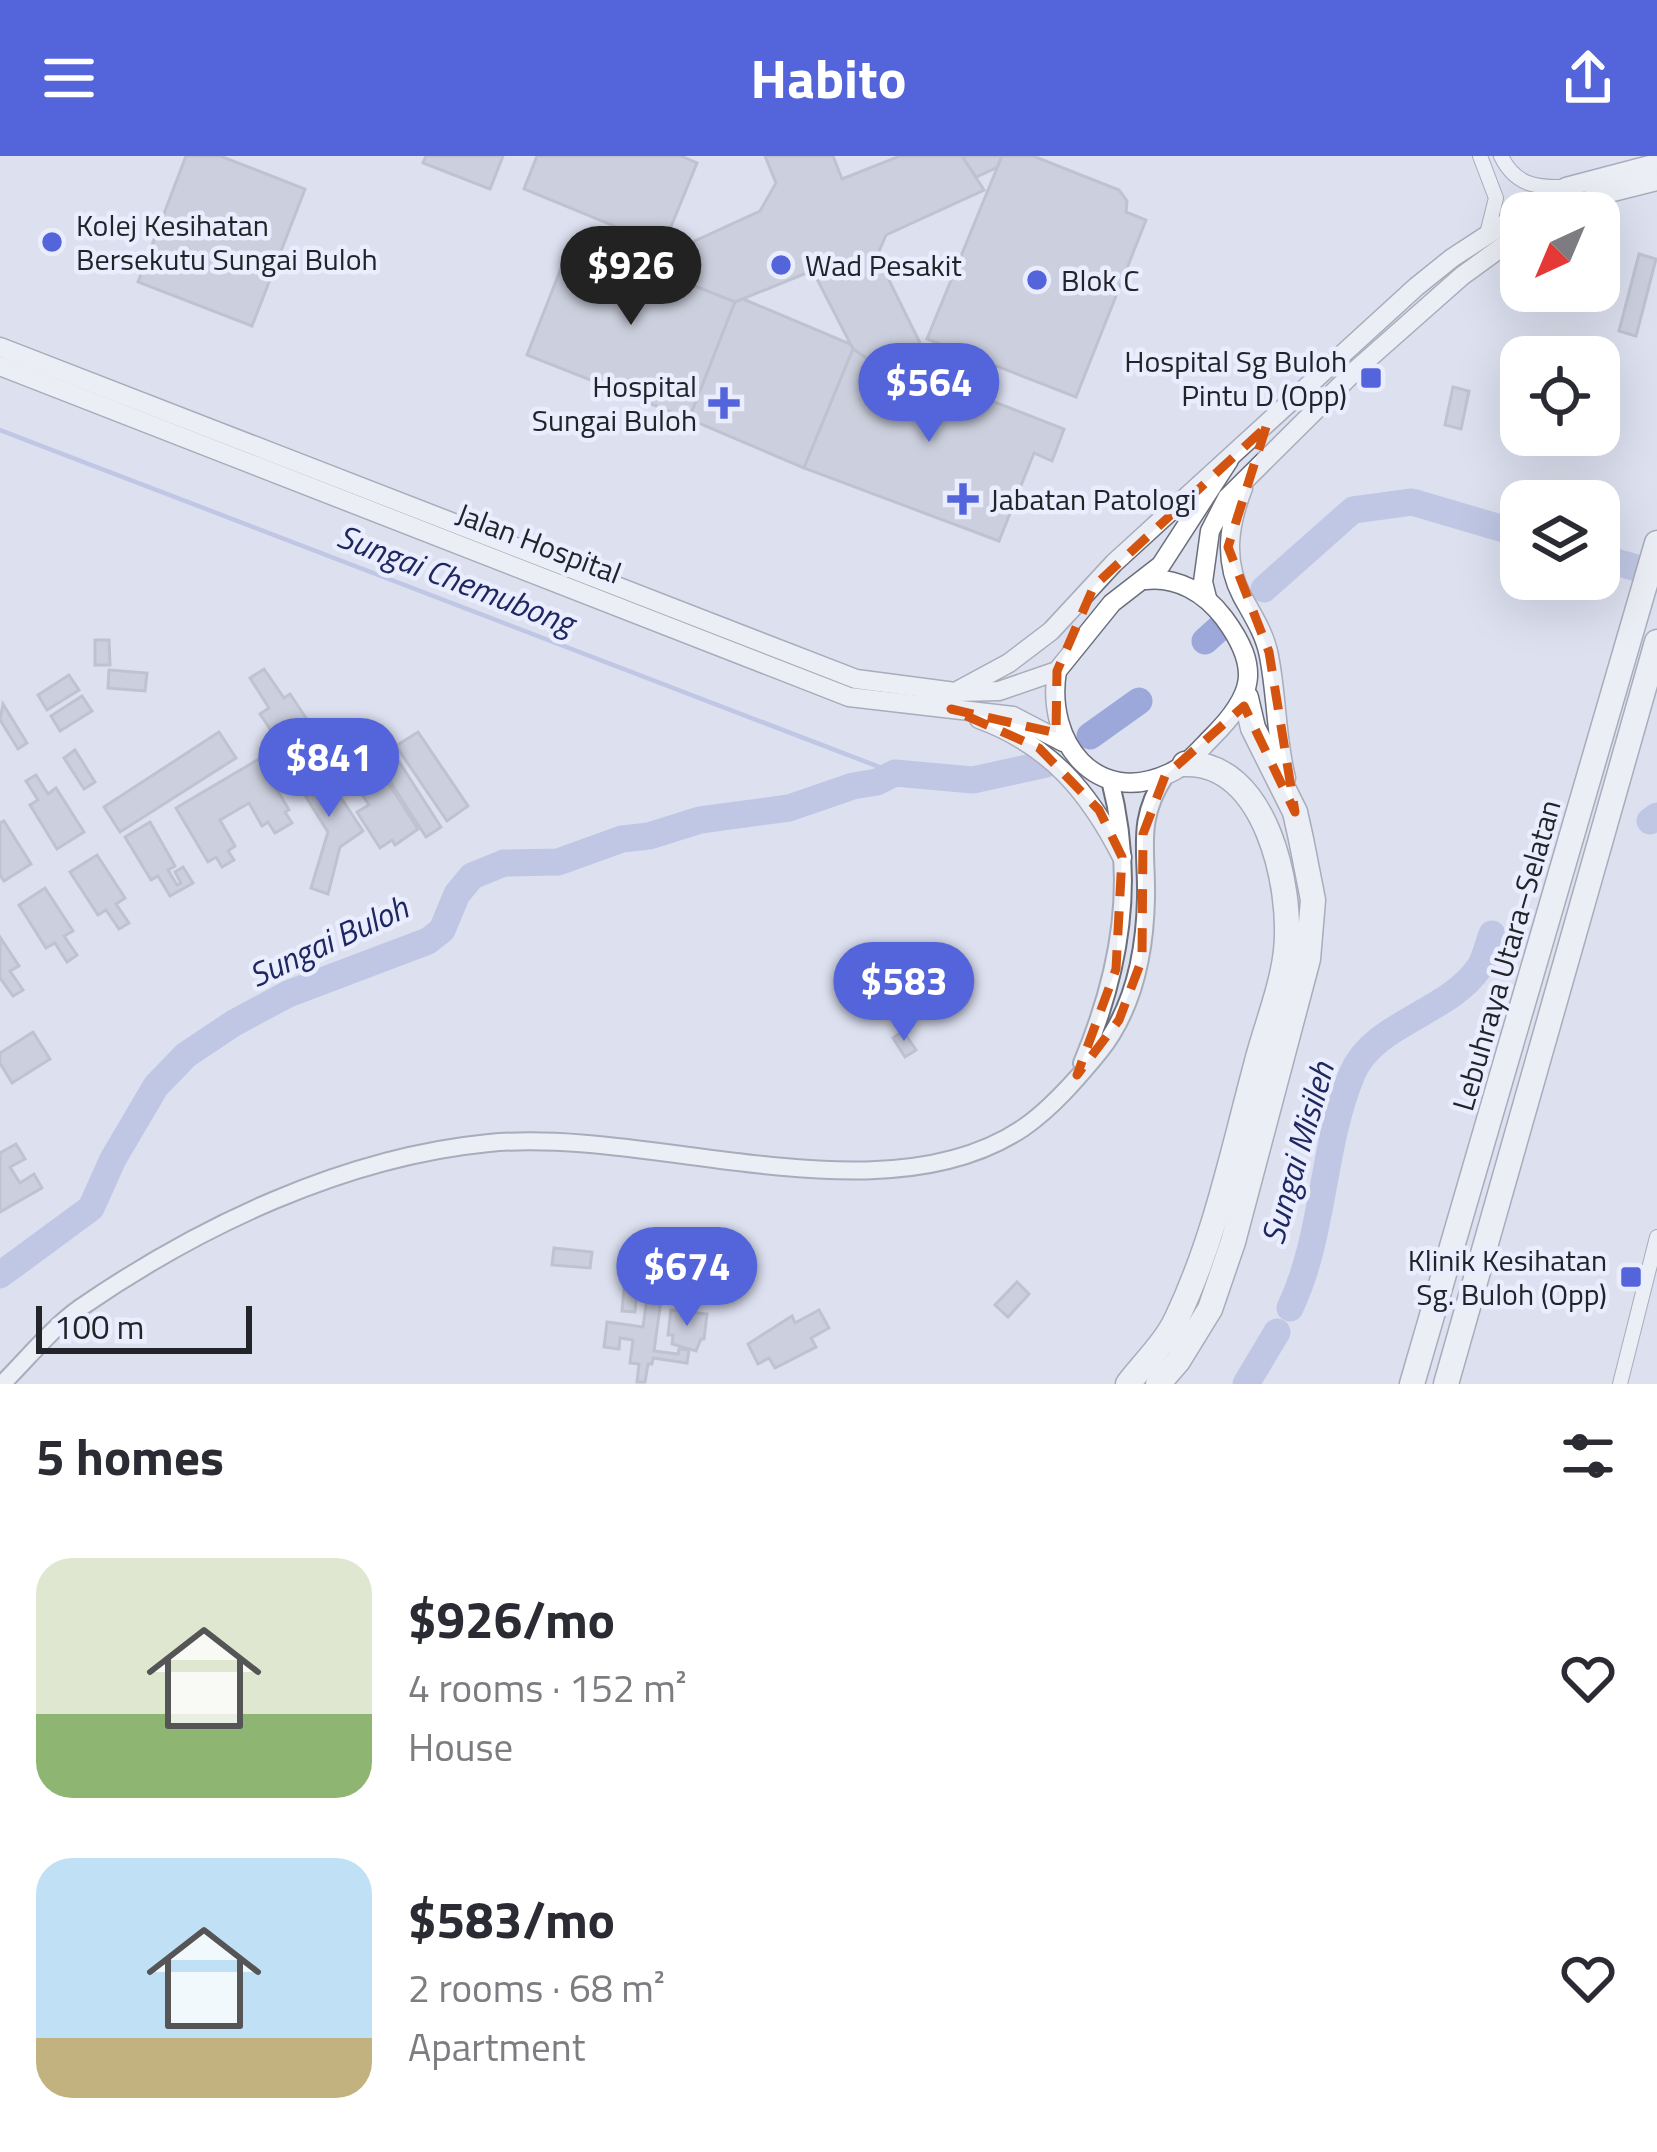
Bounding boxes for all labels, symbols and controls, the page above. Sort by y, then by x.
text: Habito [751,37,906,119]
icon: menu [36,45,102,111]
icon: share [1555,45,1621,111]
north arrow [1500,192,1620,312]
map controls [1500,192,1620,600]
place label: Kolej Kesihatan Bersekutu Sungai Buloh [76,202,378,282]
pin: $926 [560,226,702,328]
marker: Kolej Kesihatan Bersekutu Sungai Buloh [39,229,65,255]
text: $926 [587,235,675,294]
place label: Wad Pesakit [805,242,962,288]
marker: Wad Pesakit [768,252,794,278]
place label: Blok C [1061,257,1140,303]
marker: Blok C [1024,267,1050,293]
button: locate [1500,336,1620,456]
place label: Hospital Sg Buloh Pintu D (Opp) [1124,338,1347,418]
pin: $564 [858,343,1000,445]
text: $564 [885,352,973,411]
place label: Hospital Sungai Buloh [532,363,697,443]
marker: Hospital Sg Buloh Pintu D (Opp) [1358,365,1384,391]
marker: Hospital Sungai Buloh [708,387,740,419]
place label: Jabatan Patologi [990,476,1197,522]
button: layers [1500,480,1620,600]
marker: Jabatan Patologi [947,483,979,515]
street label: Jalan Hospital [450,491,628,595]
water label: Sungai Chemubong [330,511,585,648]
pin: $841 [258,718,400,820]
text: $841 [285,727,373,786]
street label: Lebuhraya Utara–Selatan [1440,794,1572,1116]
water label: Sungai Buloh [240,882,417,1000]
pin: $583 [833,942,975,1044]
text: $583 [860,951,948,1010]
water label: Sungai Misileh [1247,1054,1347,1250]
pin: $674 [616,1227,758,1329]
text: $674 [643,1236,731,1295]
place label: Klinik Kesihatan Sg. Buloh (Opp) [1408,1237,1607,1317]
marker: Klinik Kesihatan Sg. Buloh (Opp) [1618,1264,1644,1290]
scale bar [36,1300,252,1353]
text: 100 m [54,1302,144,1352]
text: 5 homes [36,1417,224,1495]
icon: filters [1555,1423,1621,1489]
text: $926/mo [408,1580,615,1658]
icon: home [132,1606,276,1750]
icon: heart [1555,1645,1621,1711]
text: 4 rooms · 152 m² [408,1658,687,1717]
text: House [408,1717,513,1776]
text: $583/mo [408,1880,615,1958]
icon: home [132,1906,276,2050]
icon: heart [1555,1945,1621,2011]
text: 2 rooms · 68 m² [408,1958,665,2017]
text: Apartment [408,2017,585,2076]

